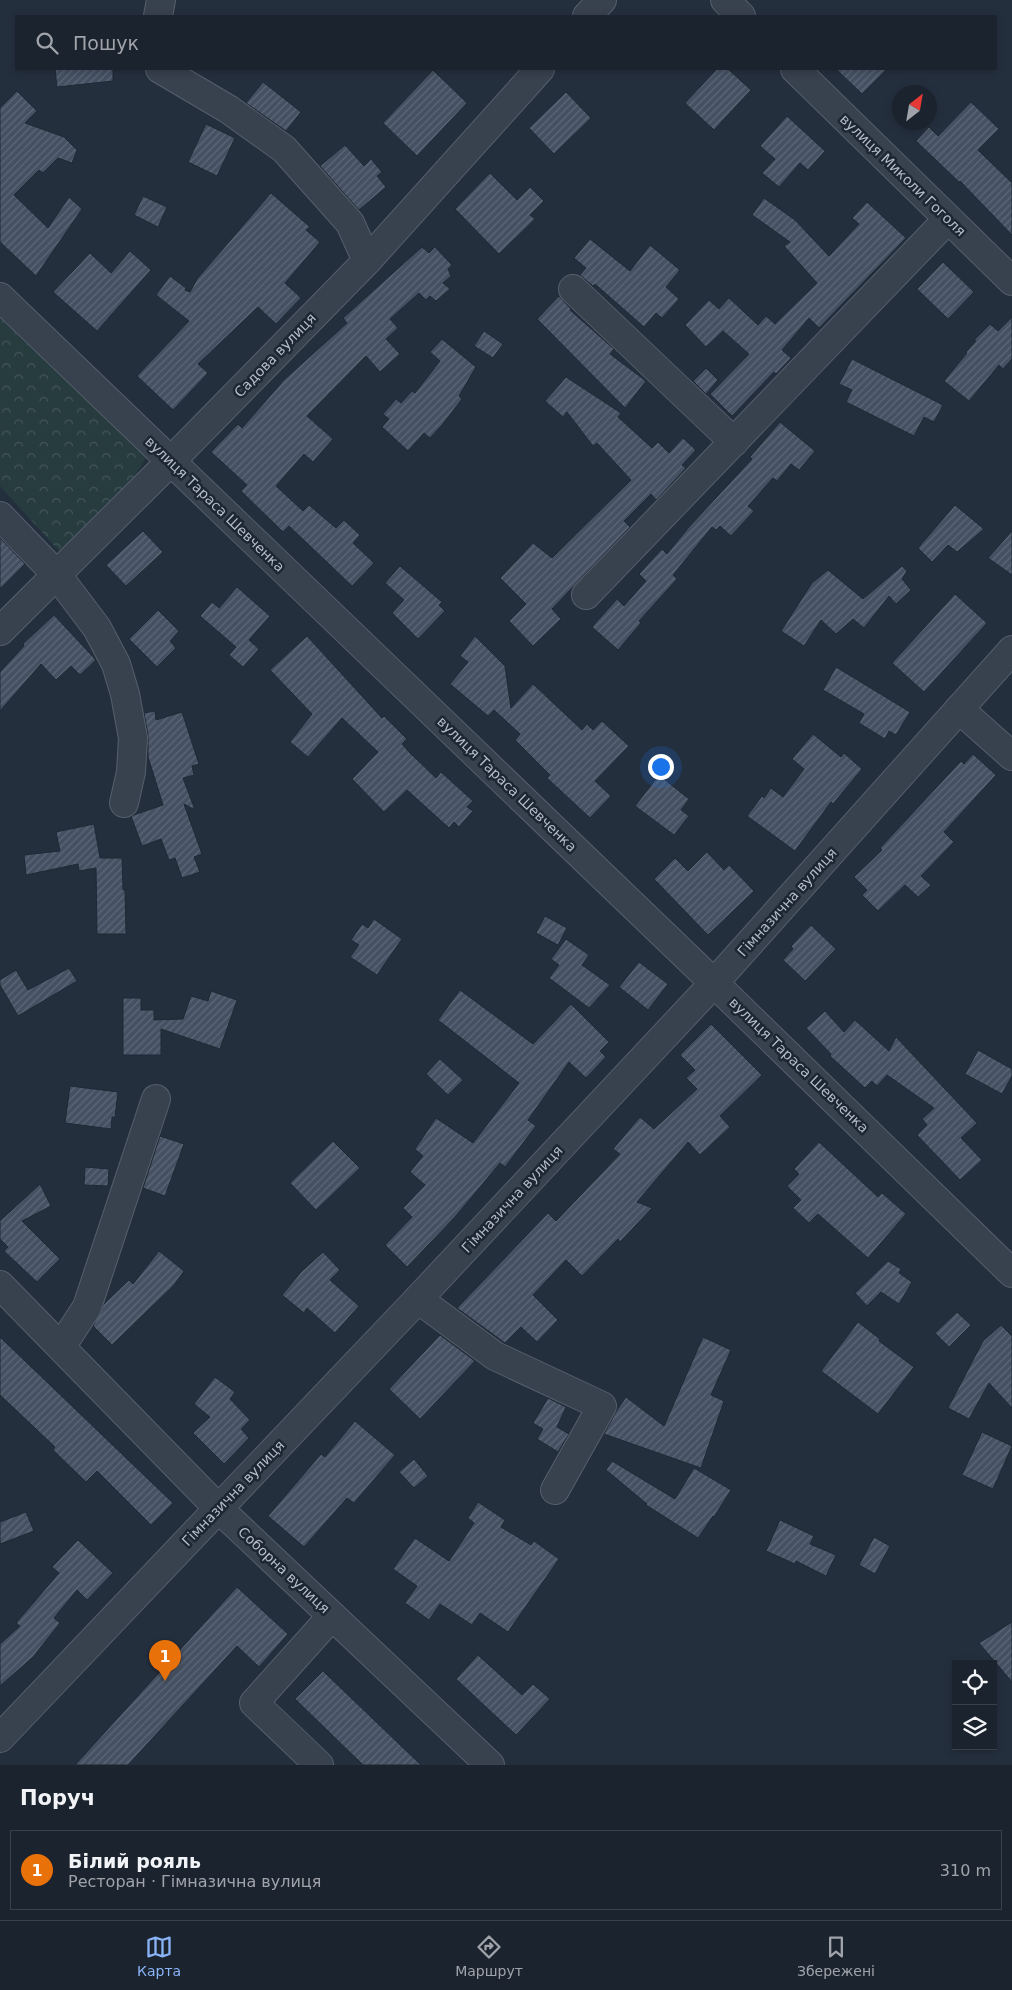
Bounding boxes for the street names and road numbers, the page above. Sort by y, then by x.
street label: вулиця Миколи Гоголя [837,111,969,239]
street label: Садова вулиця [231,310,319,400]
street label: вулиця Тараса Шевченка [142,433,288,575]
street label: вулиця Тараса Шевченка [434,713,580,855]
street label: Гімназична вулиця [734,845,840,959]
street label: вулиця Тараса Шевченка [726,994,872,1136]
street label: Гімназична вулиця [458,1142,566,1256]
street label: Гімназична вулиця [179,1437,287,1549]
street label: Соборна вулиця [235,1524,333,1616]

